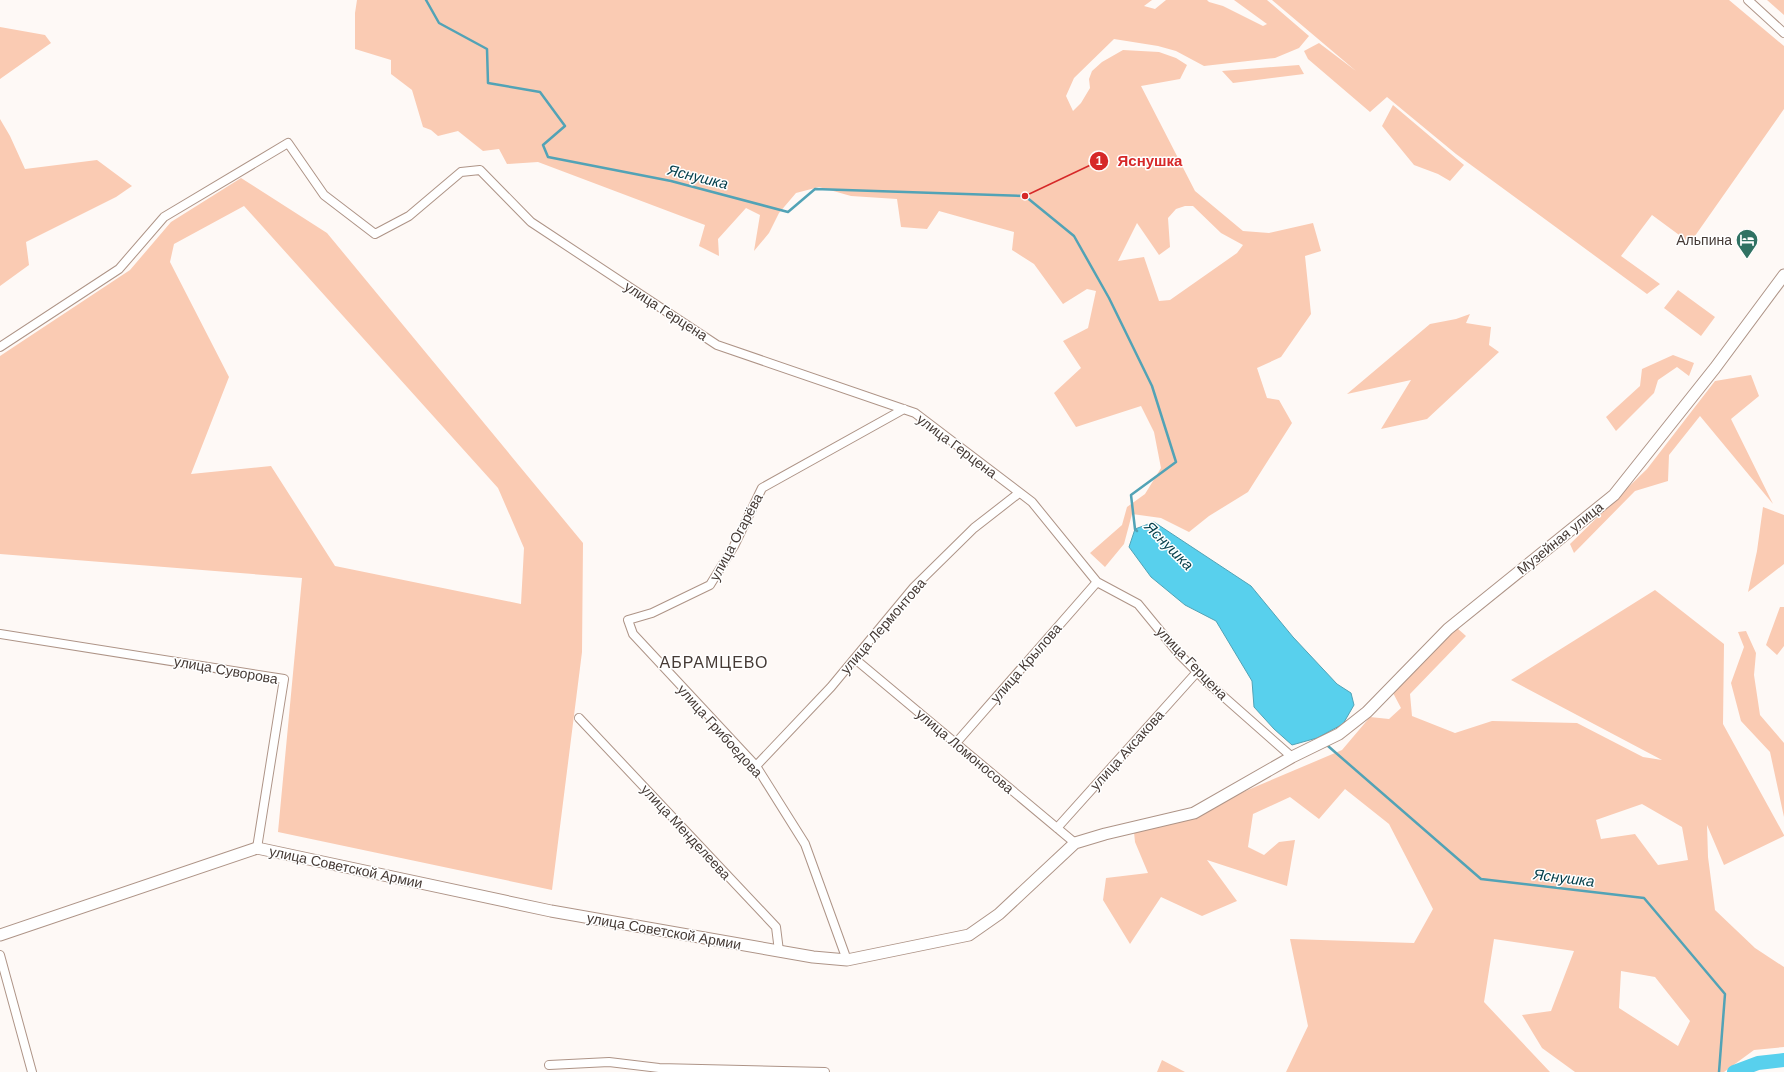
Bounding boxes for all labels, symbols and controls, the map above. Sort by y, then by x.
callout: Яснушка [1089,148,1190,175]
text: Яснушка [1118,152,1183,169]
text: 1 [1096,154,1103,168]
water label: Яснушка [665,161,730,192]
hotel icon: Альпина [1734,227,1760,260]
place label: Альпина [1676,232,1732,248]
street label: улица Герцена [621,278,711,344]
street label: улица Герцена [914,411,1000,481]
street label: улица Огарёва [706,490,766,583]
street label: Музейная улица [1514,498,1606,578]
water label: Яснушка [1141,517,1197,573]
street label: улица Лермонтова [837,575,929,677]
street label: улица Крылова [987,620,1065,706]
street label: улица Герцена [1153,623,1231,703]
street label: улица Суворова [173,653,279,687]
district label: АБРАМЦЕВО [660,654,768,671]
street label: улица Грибоедова [674,681,766,781]
street label: улица Ломоносова [913,706,1017,797]
street label: улица Аксакова [1087,707,1167,793]
street label: улица Менделеева [638,781,734,883]
street label: улица Советской Армии [268,843,424,891]
water label: Яснушка [1532,865,1596,890]
street label: улица Советской Армии [586,910,742,952]

